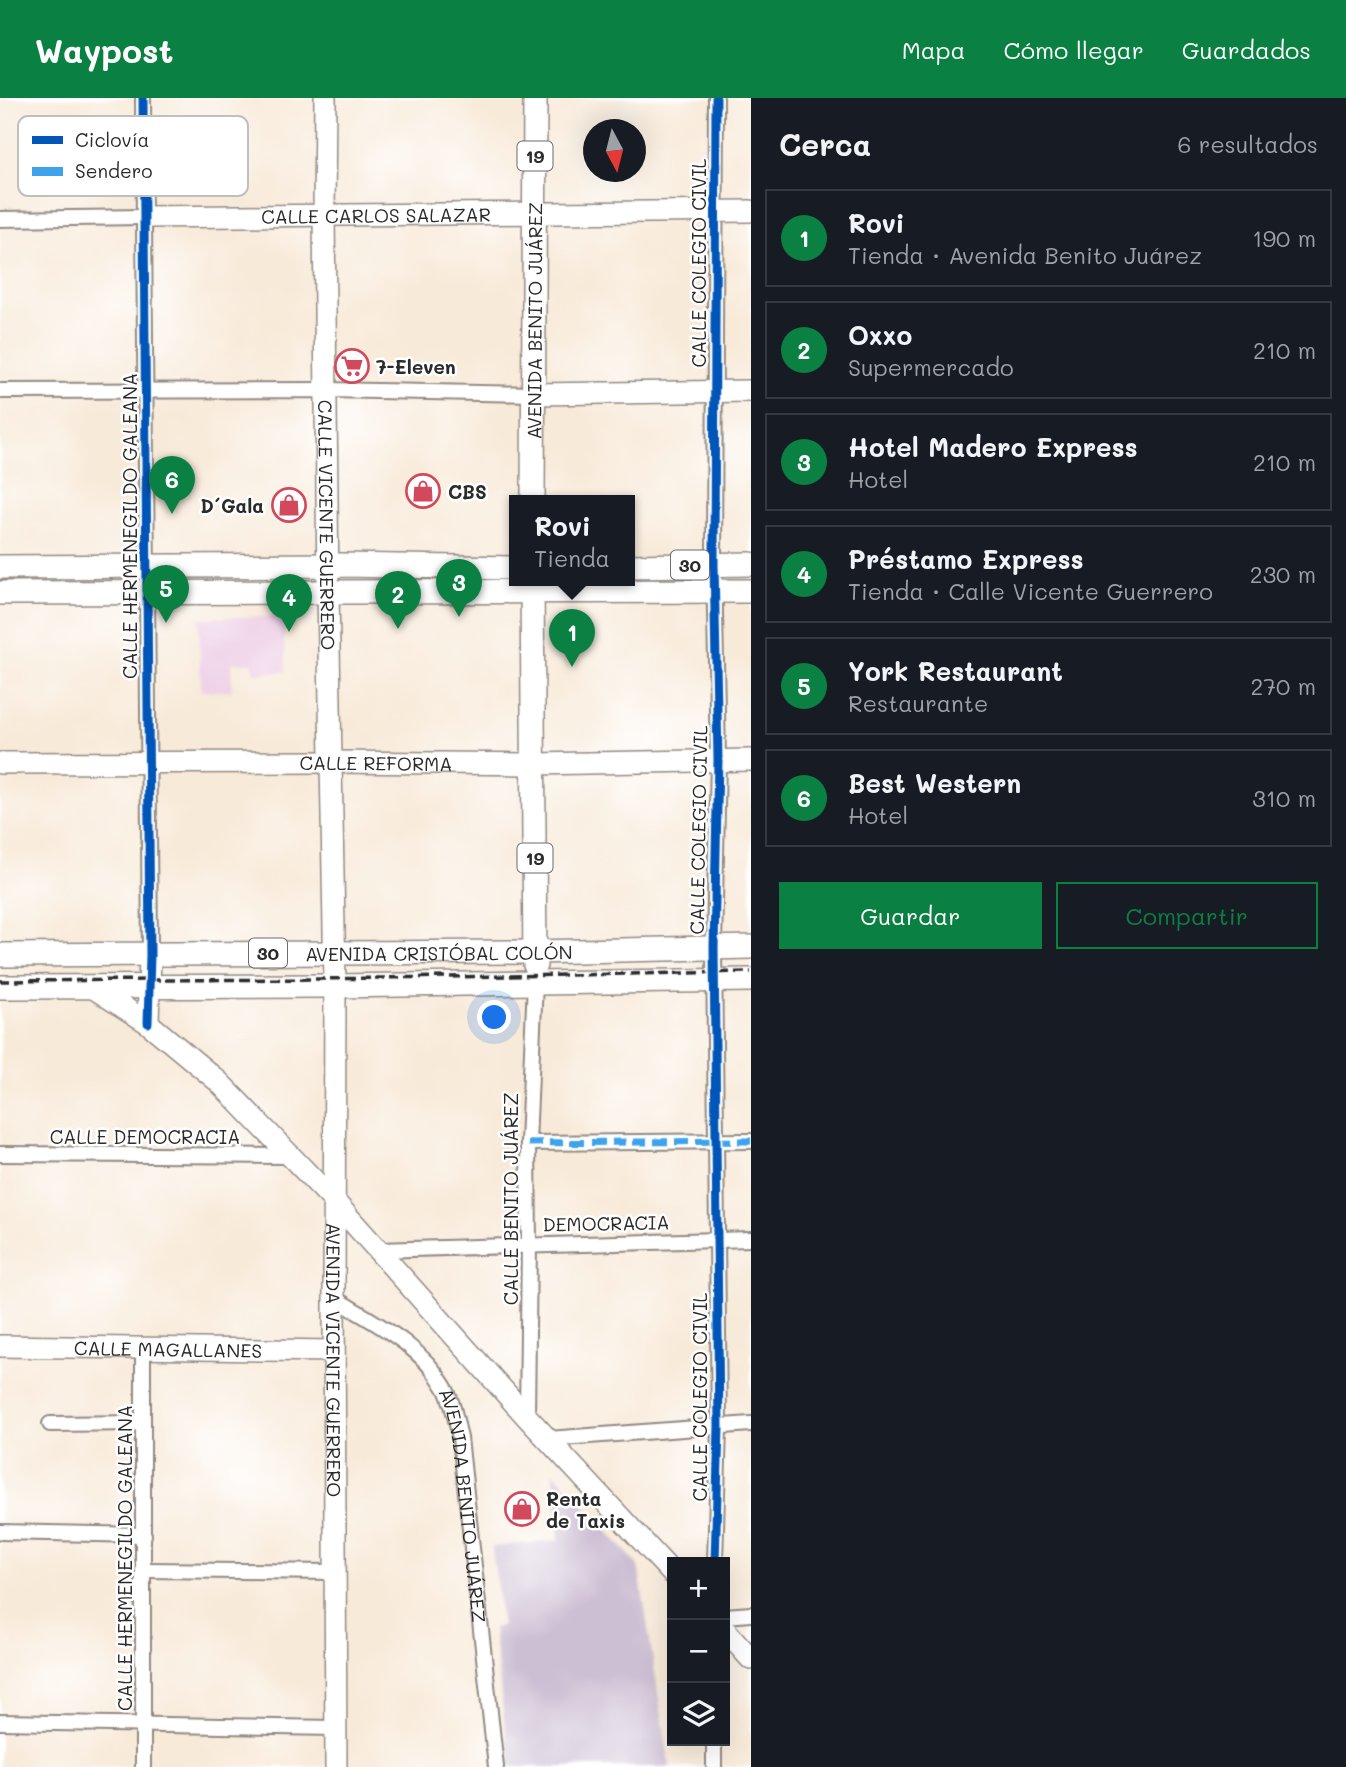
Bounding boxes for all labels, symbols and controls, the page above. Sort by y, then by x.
text: Waypost [35,28,173,71]
text: Mapa [902,34,966,65]
text: Cómo llegar [1004,34,1144,65]
text: Guardados [1182,34,1311,65]
legend [18,116,248,196]
north arrow [583,119,646,182]
text: Cerca [779,124,871,164]
text: Ciclovía [75,127,149,152]
text: 6 resultados [1178,129,1318,159]
road number: 19 [518,142,552,170]
text: Sendero [75,158,153,183]
street label: CALLE COLEGIO CIVIL [686,158,711,368]
street label: CALLE CARLOS SALAZAR [261,201,491,228]
street label: AVENIDA BENITO JUÁREZ [521,202,547,440]
text: Rovi [848,206,905,240]
text: 1 [799,223,809,253]
text: 190 m [1252,223,1316,253]
text: Tienda · Avenida Benito Juárez [848,240,1202,270]
text: Oxxo [848,318,912,352]
text: 2 [798,335,810,365]
text: 210 m [1253,335,1316,365]
supermarket icon: 7-Eleven [333,347,371,385]
text: Supermercado [848,352,1014,382]
place label: 7-Eleven [376,354,456,379]
street label: CALLE HERMENEGILDO GALEANA [117,373,142,679]
street label: CALLE VICENTE GUERRERO [313,400,342,650]
text: Hotel Madero Express [848,430,1138,464]
text: 3 [797,447,811,477]
text: 210 m [1253,447,1316,477]
pin: 6 [149,456,195,514]
text: Hotel [848,464,908,494]
shop icon: CBS [404,472,442,510]
place label: CBS [448,479,487,504]
shop icon: D´Gala [270,486,308,524]
place label: D´Gala [200,493,264,518]
popup [509,495,635,586]
text: Rovi [534,509,591,543]
text: Préstamo Express [848,542,1084,576]
text: Tienda [534,543,610,573]
road number: 30 [671,550,709,579]
pin: 3 [436,559,482,617]
text: 4 [797,559,811,589]
text: 230 m [1250,559,1316,589]
pin: 5 [143,565,189,623]
pin: 2 [375,571,421,629]
pin: 4 [266,574,312,632]
text: Tienda · Calle Vicente Guerrero [848,576,1213,606]
pin: 1 [549,609,595,667]
text: York Restaurant [848,654,1063,688]
text: 5 [797,671,811,701]
text: 270 m [1251,671,1316,701]
text: Restaurante [848,688,988,718]
street label: CALLE COLEGIO CIVIL [684,725,712,935]
street label: CALLE REFORMA [299,749,453,776]
text: Best Western [848,766,1021,800]
text: 6 [797,783,811,813]
text: 310 m [1252,783,1316,813]
text: Hotel [848,800,908,830]
road number: 19 [518,844,552,872]
button: Guardar [779,882,1042,949]
button: Compartir [1056,882,1318,949]
road number: 30 [249,938,287,968]
street label: AVENIDA CRISTÓBAL COLÓN [305,939,573,966]
your location [477,1000,511,1034]
street label: CALLE BENITO JUÁREZ [498,1093,523,1305]
street label: CALLE DEMOCRACIA [50,1124,240,1149]
street label: DEMOCRACIA [542,1209,670,1237]
street label: AVENIDA VICENTE GUERRERO [321,1222,347,1497]
street label: CALLE COLEGIO CIVIL [687,1292,712,1502]
street label: CALLE MAGALLANES [74,1335,262,1362]
street label: AVENIDA BENITO JUÁREZ [434,1383,493,1624]
street label: CALLE HERMENEGILDO GALEANA [112,1405,137,1711]
place label: Renta de Taxis [546,1486,625,1533]
shop icon: Renta de Taxis [503,1490,541,1528]
map controls [667,1557,730,1746]
button: + [667,1557,730,1620]
button: − [667,1620,730,1683]
button: layers [667,1683,730,1746]

